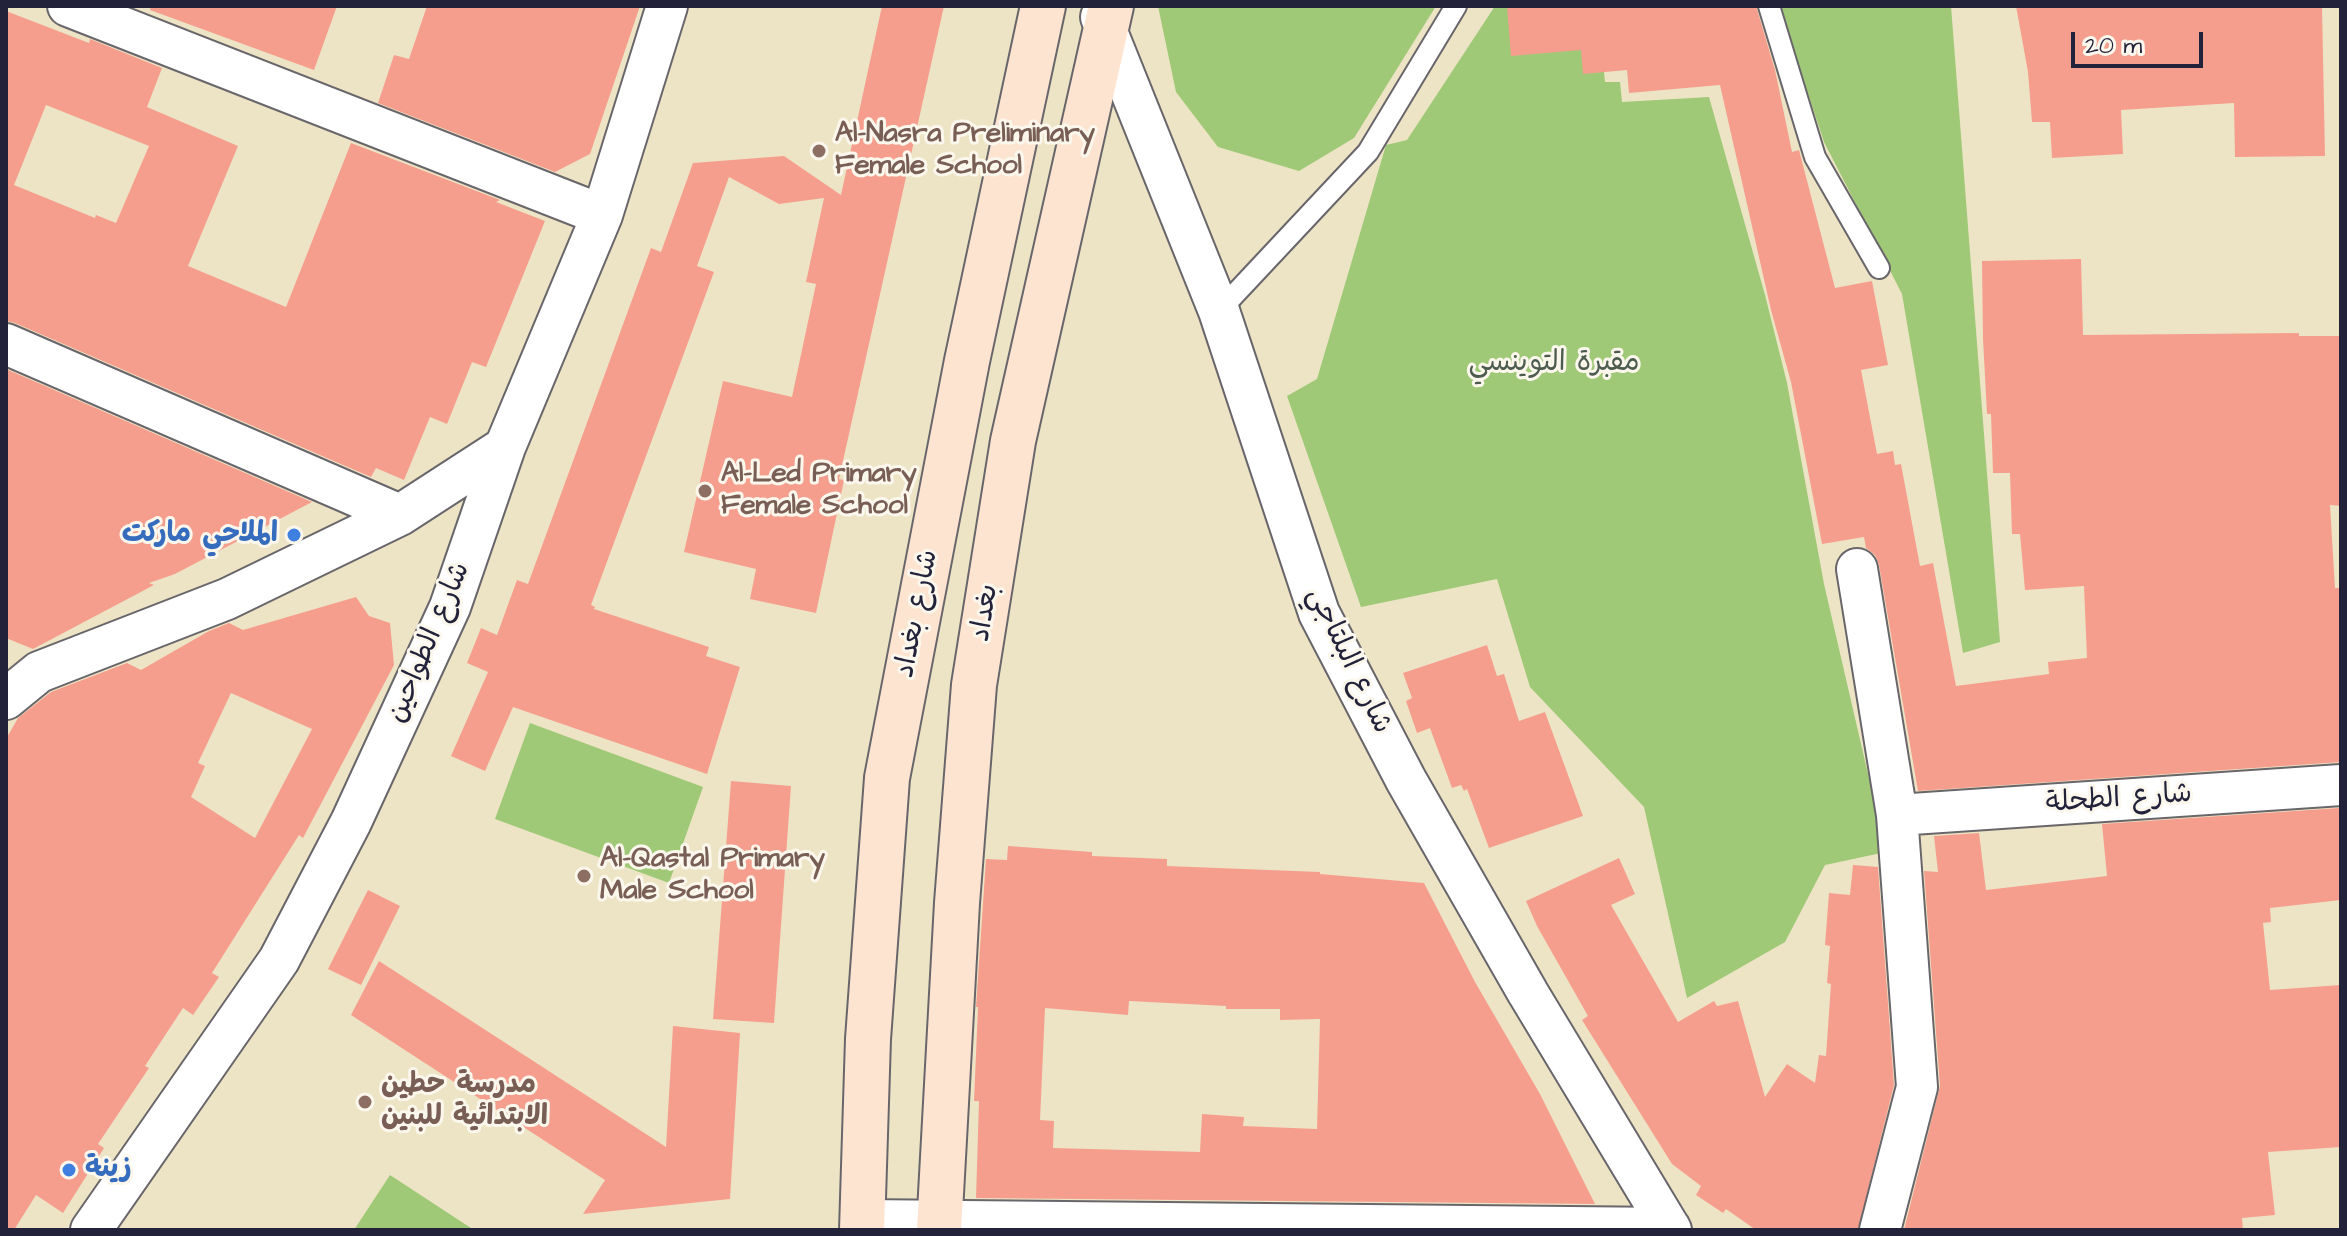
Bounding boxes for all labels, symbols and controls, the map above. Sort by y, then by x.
scale bar [2075,16,2207,66]
text: 20 m [2085,29,2142,63]
place label: Al-Nasra Preliminary Female School [835,118,1095,184]
marker: Al-Nasra Preliminary Female School [810,142,828,160]
park label: مقبرة التوينسي [1468,347,1640,381]
place label: Al-Led Primary Female School [721,458,917,524]
marker: Al-Led Primary Female School [696,482,714,500]
place label: الملاحي ماركت [122,518,278,552]
marker: الملاحي ماركت [285,526,303,544]
street label: شارع بغداد [889,547,947,681]
street label: شارع الطواحين [381,558,479,728]
street label: بغداد [965,582,1007,644]
street label: شارع البلتاجي [1298,582,1398,740]
street label: شارع الطحلة [2045,778,2193,822]
place label: Al-Qastal Primary Male School [600,843,825,909]
marker: Al-Qastal Primary Male School [575,867,593,885]
place label: مدرسة حطين الابتدائية للبنين [381,1069,548,1135]
marker: مدرسة حطين الابتدائية للبنين [356,1093,374,1111]
place label: زينة [85,1153,132,1187]
marker: زينة [60,1161,78,1179]

